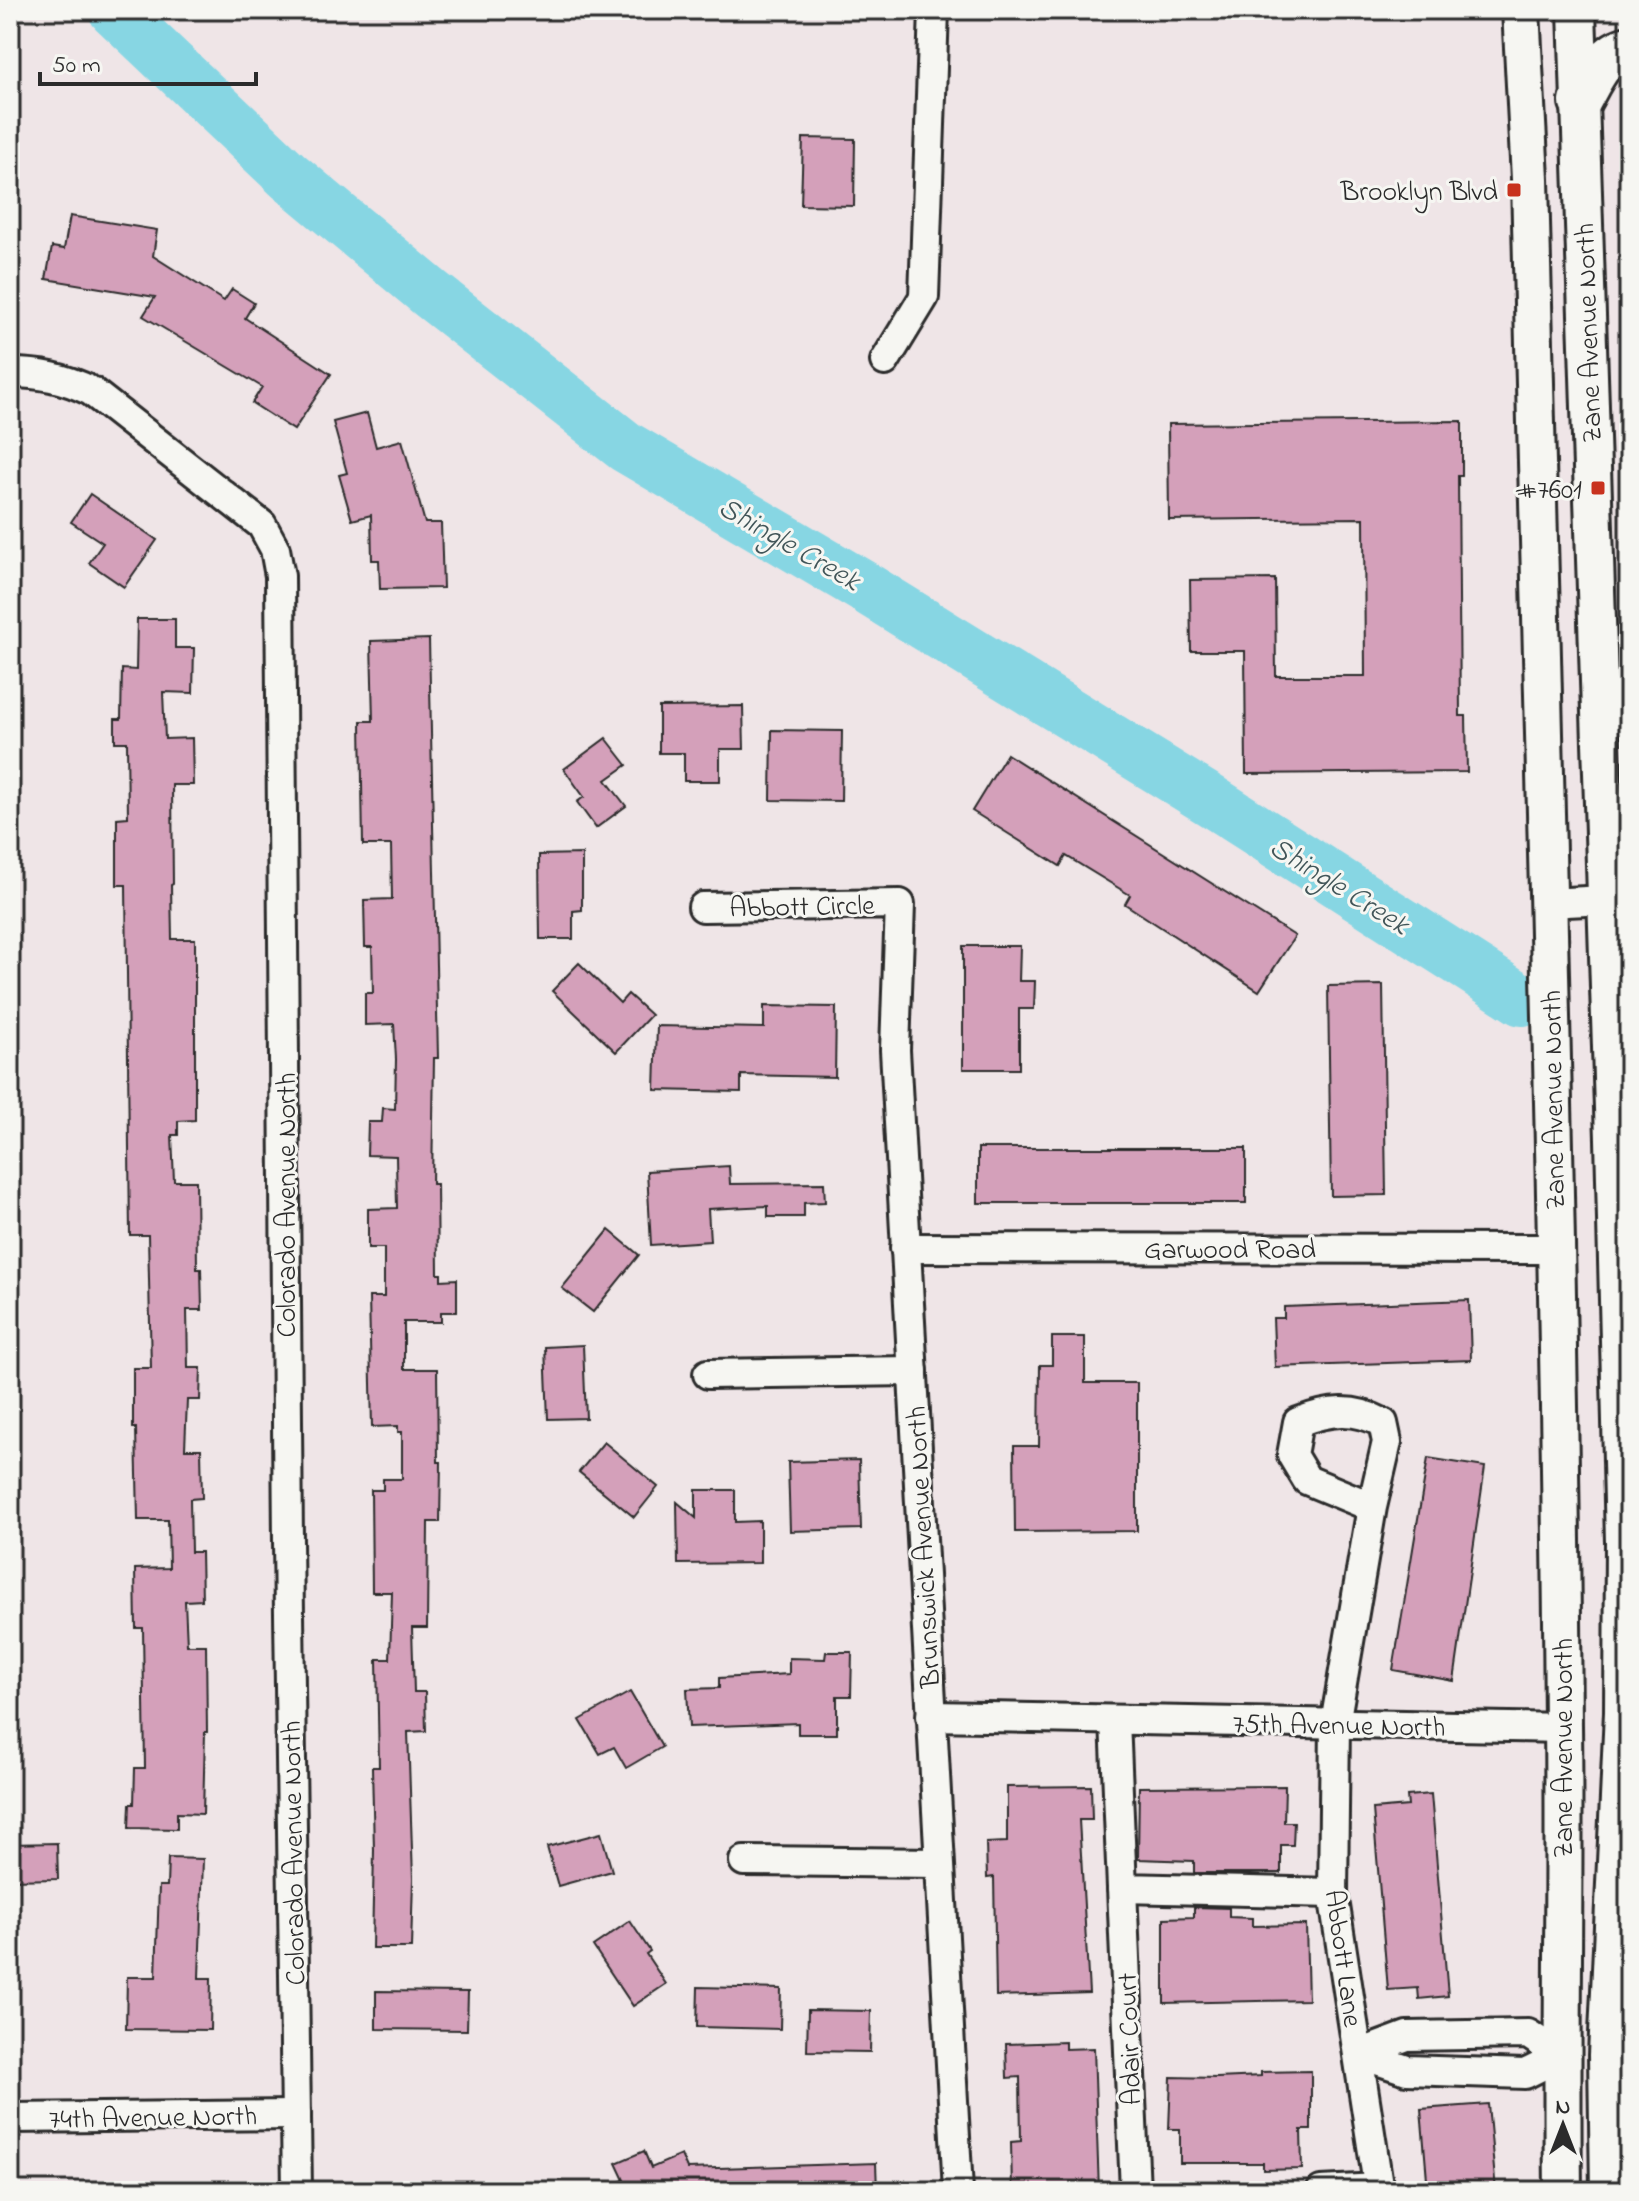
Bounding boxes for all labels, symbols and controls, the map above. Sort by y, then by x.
scale bar [40,36,256,86]
text: 50 m [52,49,101,84]
place label: Brooklyn Blvd [1339,173,1498,214]
marker: Brooklyn Blvd [1505,181,1523,199]
street label: Zane Avenue North [1566,222,1615,444]
place label: #7601 [1516,471,1582,512]
marker: #7601 [1589,479,1607,497]
water label: Shingle Creek [709,487,869,605]
water label: Shingle Creek [1260,827,1419,949]
street label: Abbott Circle [729,887,875,930]
street label: Zane Avenue North [1533,990,1578,1210]
street label: Colorado Avenue North [268,1072,309,1338]
street label: Garwood Road [1144,1231,1316,1272]
street label: Brunswick Avenue North [898,1405,953,1690]
street label: Zane Avenue North [1545,1638,1586,1858]
street label: 75th Avenue North [1232,1705,1446,1750]
street label: Colorado Avenue North [273,1720,318,1986]
street label: Abbott Lane [1312,1887,1372,2030]
street label: Adair Court [1109,1972,1154,2106]
north arrow [1523,2085,1603,2165]
text: N [1556,2092,1570,2124]
street label: 74th Avenue North [49,2097,258,2142]

